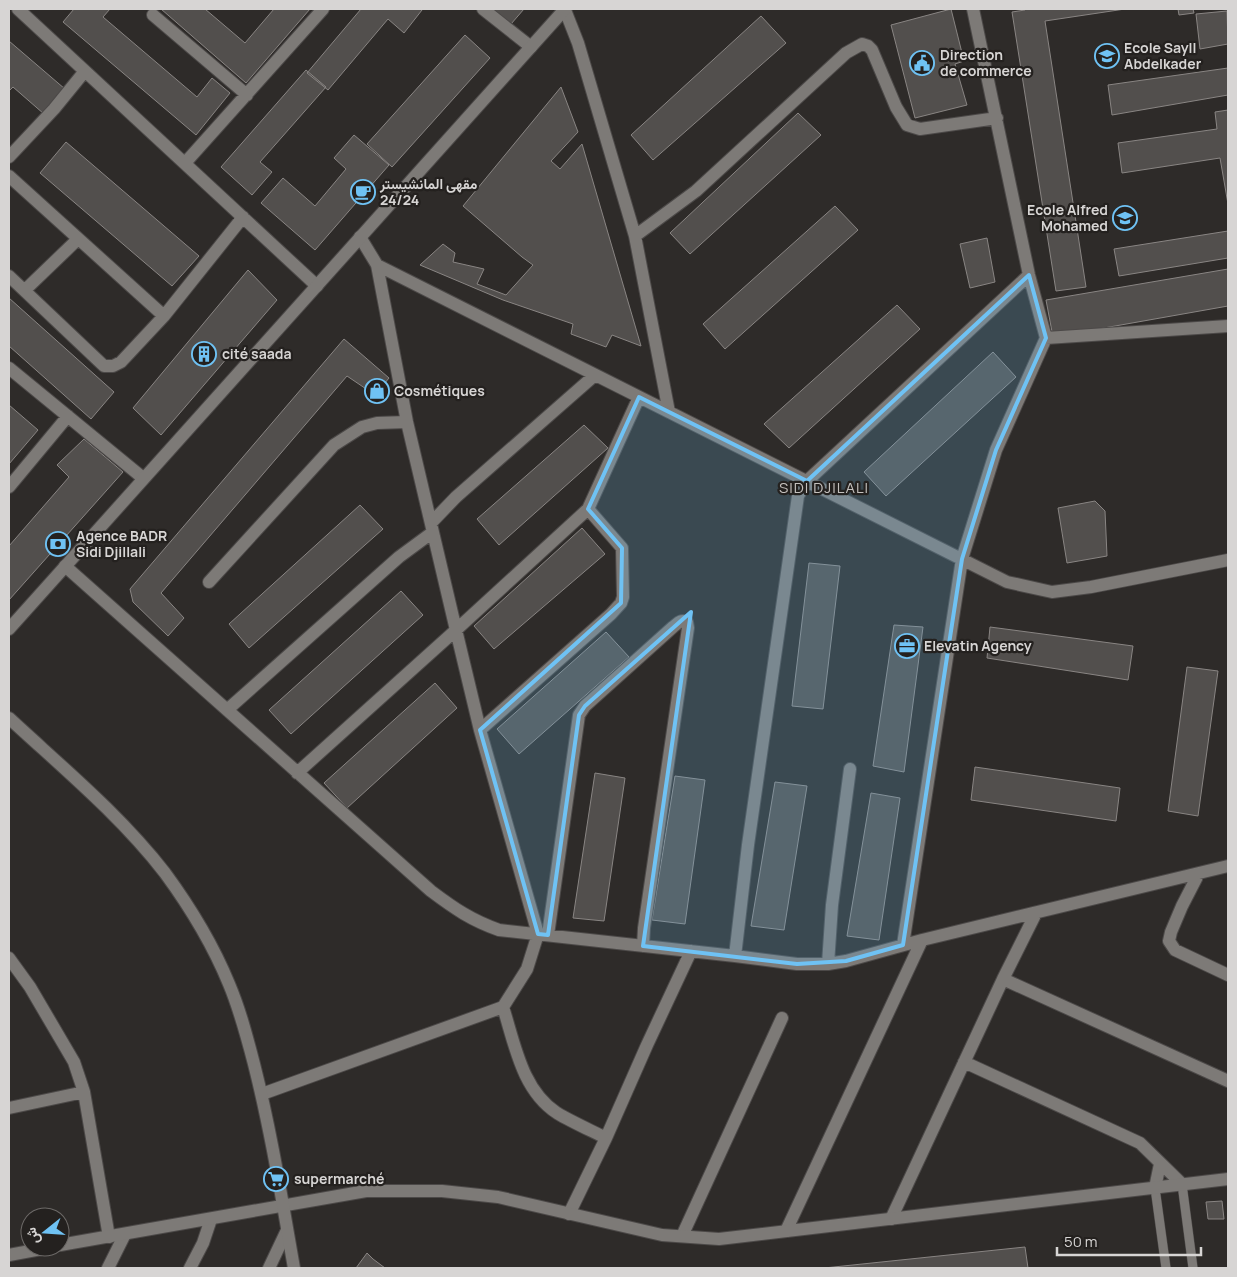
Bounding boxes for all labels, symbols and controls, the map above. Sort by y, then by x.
place label: Ecole Sayll Abdelkader [1124,38,1202,73]
school or university icon: Ecole Sayll Abdelkader [1094,43,1120,69]
place label: Direction de commerce [940,45,1032,80]
public building icon: Direction de commerce [909,50,935,76]
place label: مقهى المانشيستر 24/24 [379,174,478,209]
cafe icon: مقهى المانشيستر 24/24 [350,179,376,205]
place label: Ecole Alfred Mohamed [1027,200,1108,235]
school or university icon: Ecole Alfred Mohamed [1112,205,1138,231]
building icon: cité saada [191,341,217,367]
place label: cité saada [222,344,291,363]
shop icon: Cosmétiques [364,378,390,404]
place label: Cosmétiques [394,381,485,400]
district label: SIDI DJILALI [779,477,869,498]
place label: Agence BADR Sidi Djillali [76,526,167,561]
bank icon: Agence BADR Sidi Djillali [45,531,71,557]
office icon: Elevatin Agency [894,633,920,659]
place label: Elevatin Agency [924,636,1032,655]
supermarket icon: supermarché [263,1166,289,1192]
place label: supermarché [294,1169,384,1188]
north arrow [20,1207,70,1257]
scale bar [1057,1224,1201,1256]
text: ش [20,1225,44,1247]
text: 50 m [1064,1231,1098,1252]

